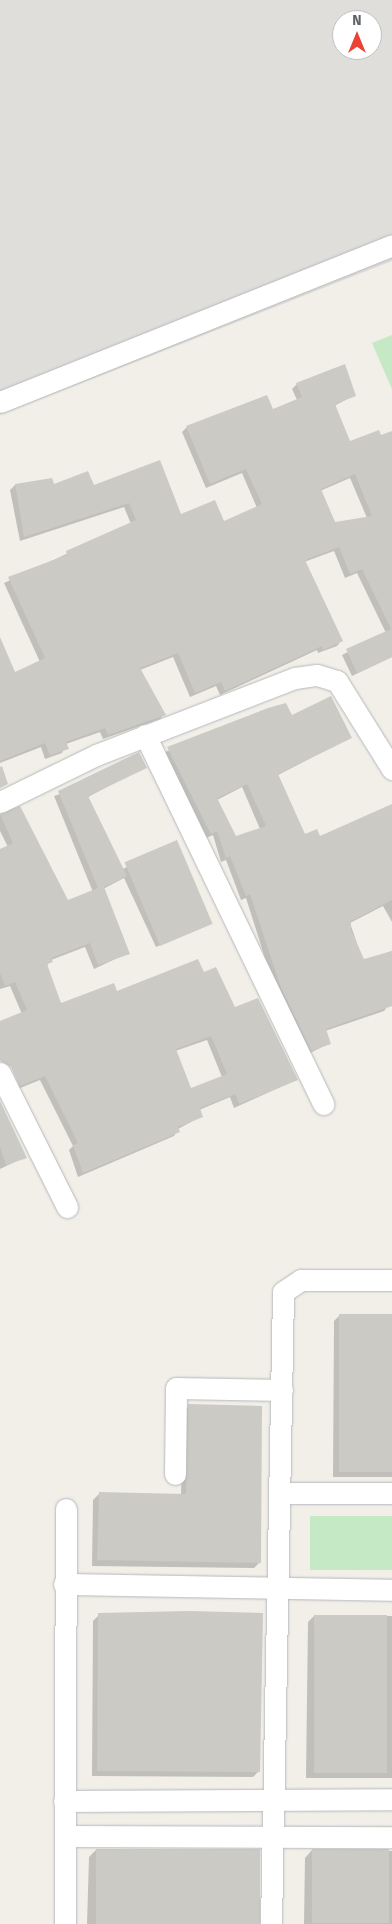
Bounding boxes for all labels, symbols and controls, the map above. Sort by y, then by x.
north arrow [332,10,382,60]
text: N [352,12,362,29]

